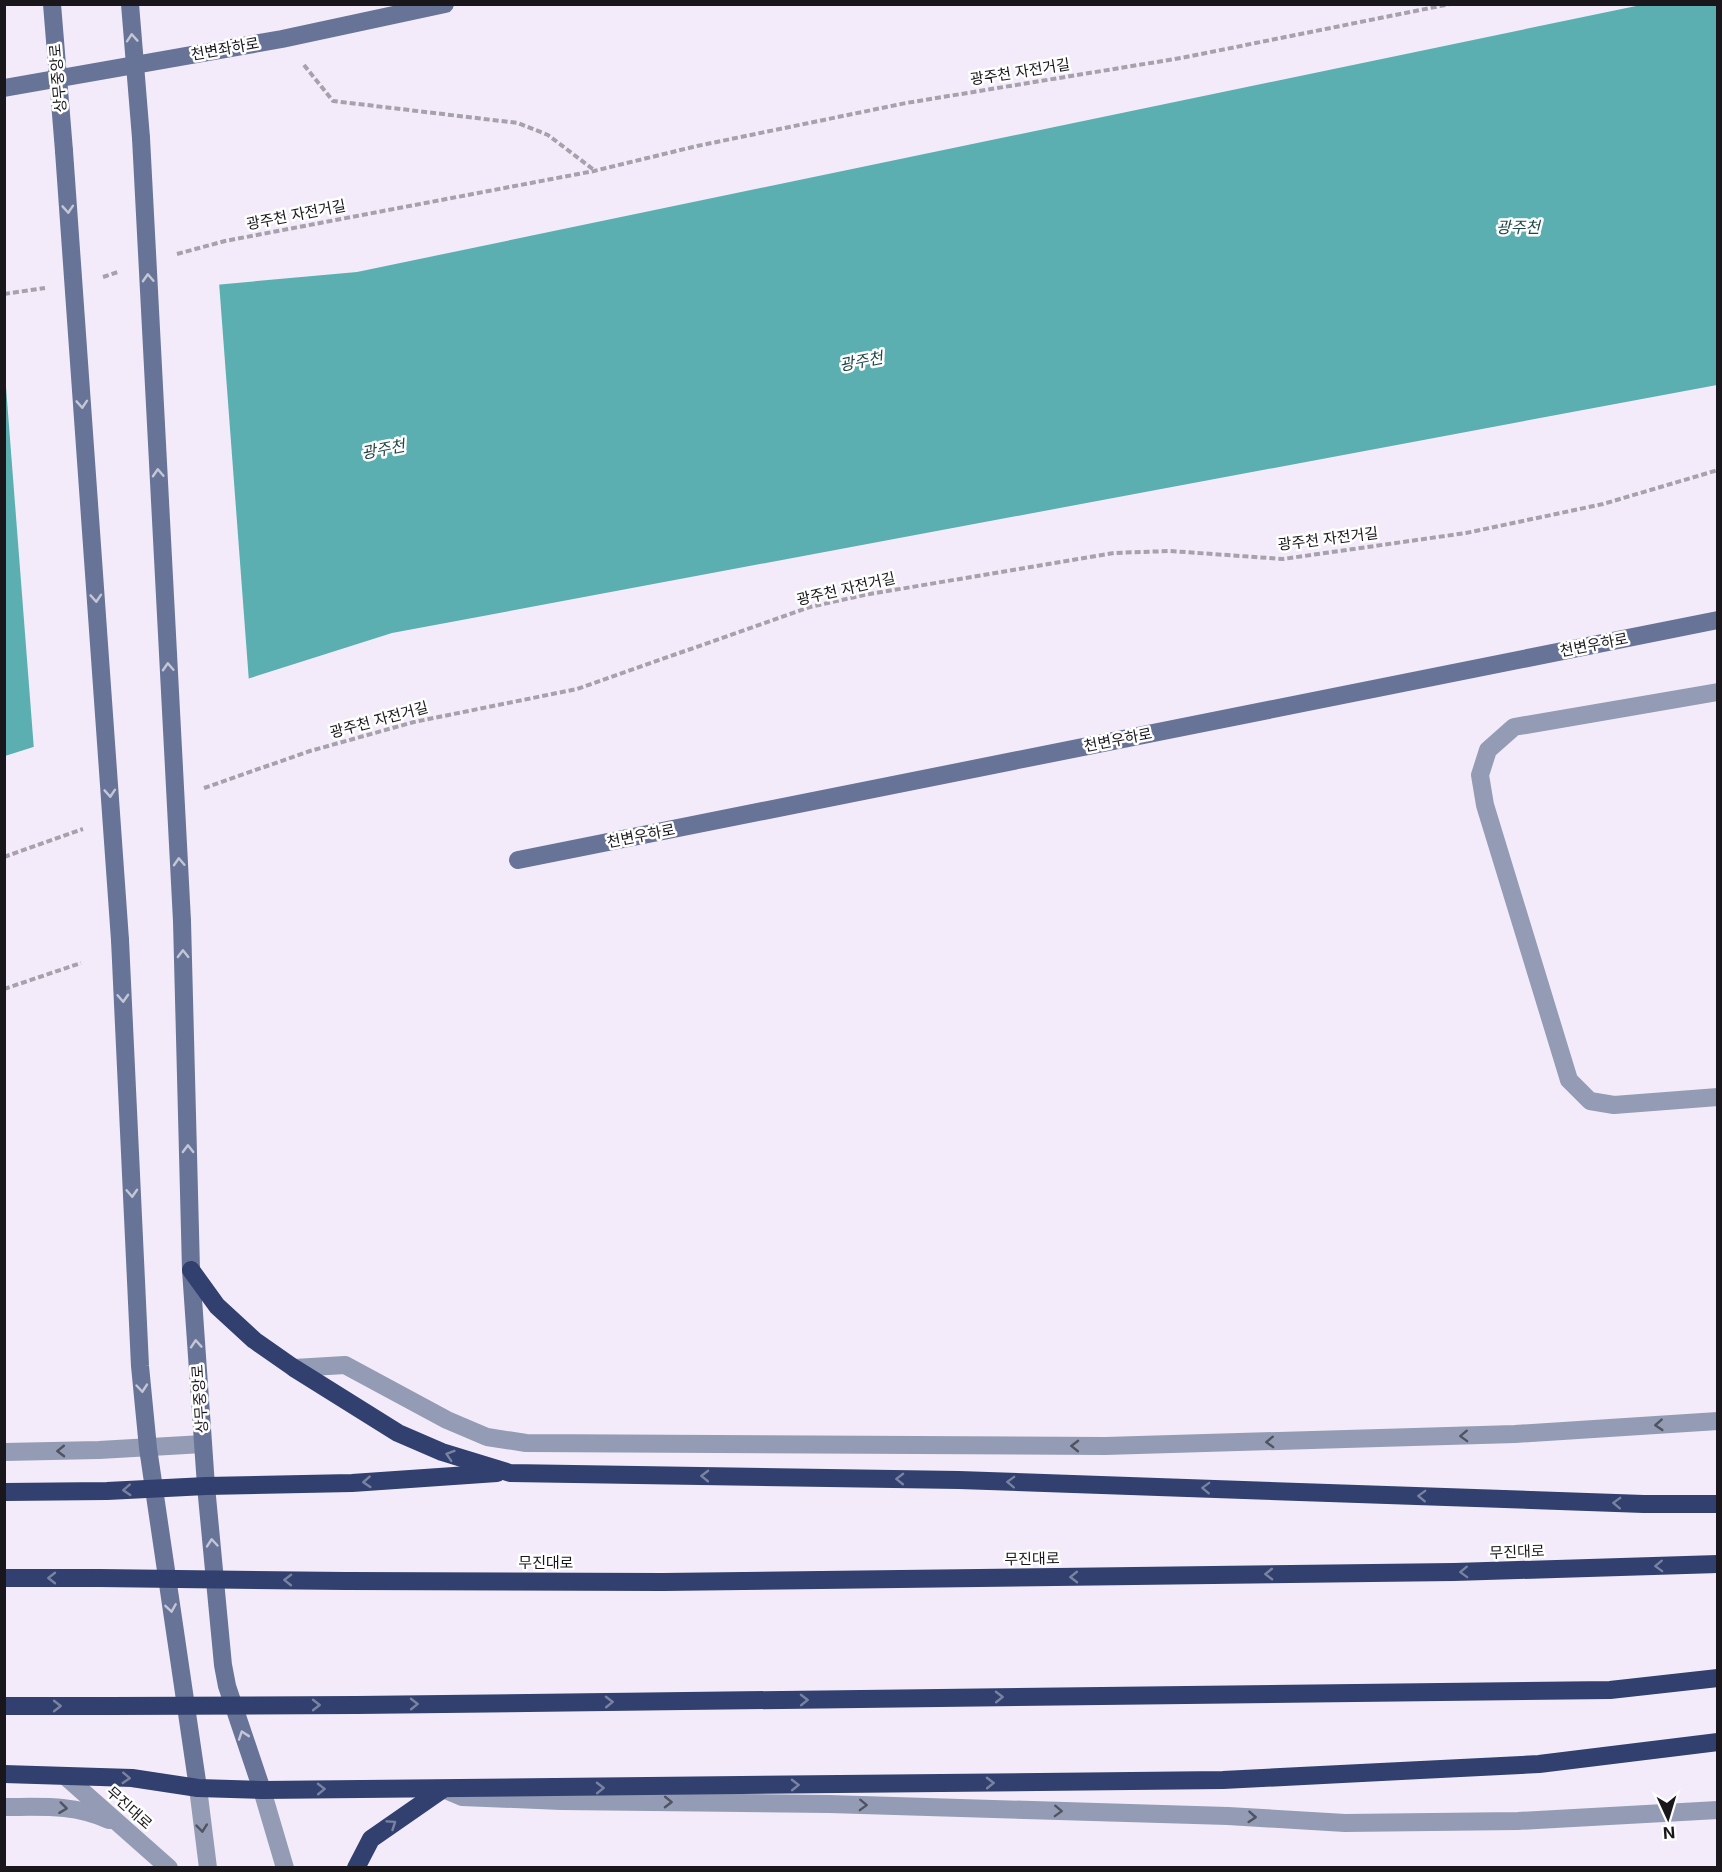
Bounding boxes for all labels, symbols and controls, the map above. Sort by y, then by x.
one-way arrow [126,33,139,42]
street label: 천변좌하로 [189,33,261,64]
street label: 상무중앙로 [45,43,70,113]
street label: 광주천 자전거길 [969,54,1071,89]
street label: 광주천 자전거길 [245,196,347,233]
one-way arrow [61,205,74,214]
water label: 광주천 [1496,217,1542,237]
one-way arrow [142,274,155,283]
water label: 광주천 [837,347,887,375]
one-way arrow [75,399,88,408]
water label: 광주천 [359,435,409,463]
one-way arrow [152,468,165,477]
street label: 광주천 자전거길 [1277,523,1379,554]
street label: 광주천 자전거길 [795,568,897,609]
one-way arrow [89,594,102,603]
street label: 천변우하로 [1558,629,1630,660]
one-way arrow [162,663,175,672]
street label: 광주천 자전거길 [328,697,430,742]
street label: 천변우하로 [1082,724,1154,755]
one-way arrow [103,788,116,797]
street label: 천변우하로 [605,820,677,851]
one-way arrow [172,858,185,867]
one-way arrow [176,949,189,958]
one-way arrow [117,994,129,1003]
one-way arrow [181,1144,194,1153]
one-way arrow [126,1188,139,1197]
one-way arrow [190,1339,203,1348]
street label: 상무중앙로 [188,1364,211,1434]
one-way arrow [135,1383,148,1392]
one-way arrow [1655,1418,1664,1431]
one-way arrow [1460,1430,1469,1442]
one-way arrow [1265,1435,1274,1448]
one-way arrow [1070,1440,1079,1452]
one-way arrow [57,1445,66,1457]
one-way arrow [445,1449,456,1462]
one-way arrow [701,1470,710,1483]
one-way arrow [896,1473,905,1485]
one-way arrow [363,1475,372,1488]
one-way arrow [1007,1475,1016,1488]
one-way arrow [1202,1482,1211,1494]
one-way arrow [122,1483,131,1496]
one-way arrow [1418,1489,1427,1502]
one-way arrow [1613,1496,1622,1509]
one-way arrow [206,1539,219,1548]
street label: 무진대로 [1489,1541,1545,1562]
street label: 무진대로 [1004,1549,1060,1568]
street label: 무진대로 [518,1553,574,1572]
one-way arrow [1655,1560,1664,1573]
one-way arrow [1460,1565,1469,1578]
one-way arrow [1265,1568,1274,1580]
one-way arrow [1070,1571,1079,1583]
one-way arrow [47,1572,56,1584]
one-way arrow [283,1574,292,1587]
one-way arrow [164,1604,176,1613]
one-way arrow [995,1691,1004,1703]
one-way arrow [800,1693,809,1706]
one-way arrow [605,1696,614,1708]
one-way arrow [410,1698,419,1710]
one-way arrow [311,1699,320,1711]
one-way arrow [53,1700,62,1712]
one-way arrow [238,1730,251,1741]
one-way arrow [121,1771,130,1784]
one-way arrow [985,1777,994,1789]
one-way arrow [790,1779,799,1791]
one-way arrow [595,1781,604,1794]
street label: 무진대로 [102,1782,156,1833]
one-way arrow [316,1783,325,1795]
north arrow [1638,1788,1698,1848]
one-way arrow [663,1796,672,1808]
one-way arrow [858,1799,867,1811]
one-way arrow [58,1801,67,1814]
one-way arrow [1053,1804,1062,1817]
one-way arrow [1248,1810,1257,1823]
one-way arrow [386,1820,397,1831]
one-way arrow [196,1823,208,1832]
text: N [1662,1823,1676,1843]

